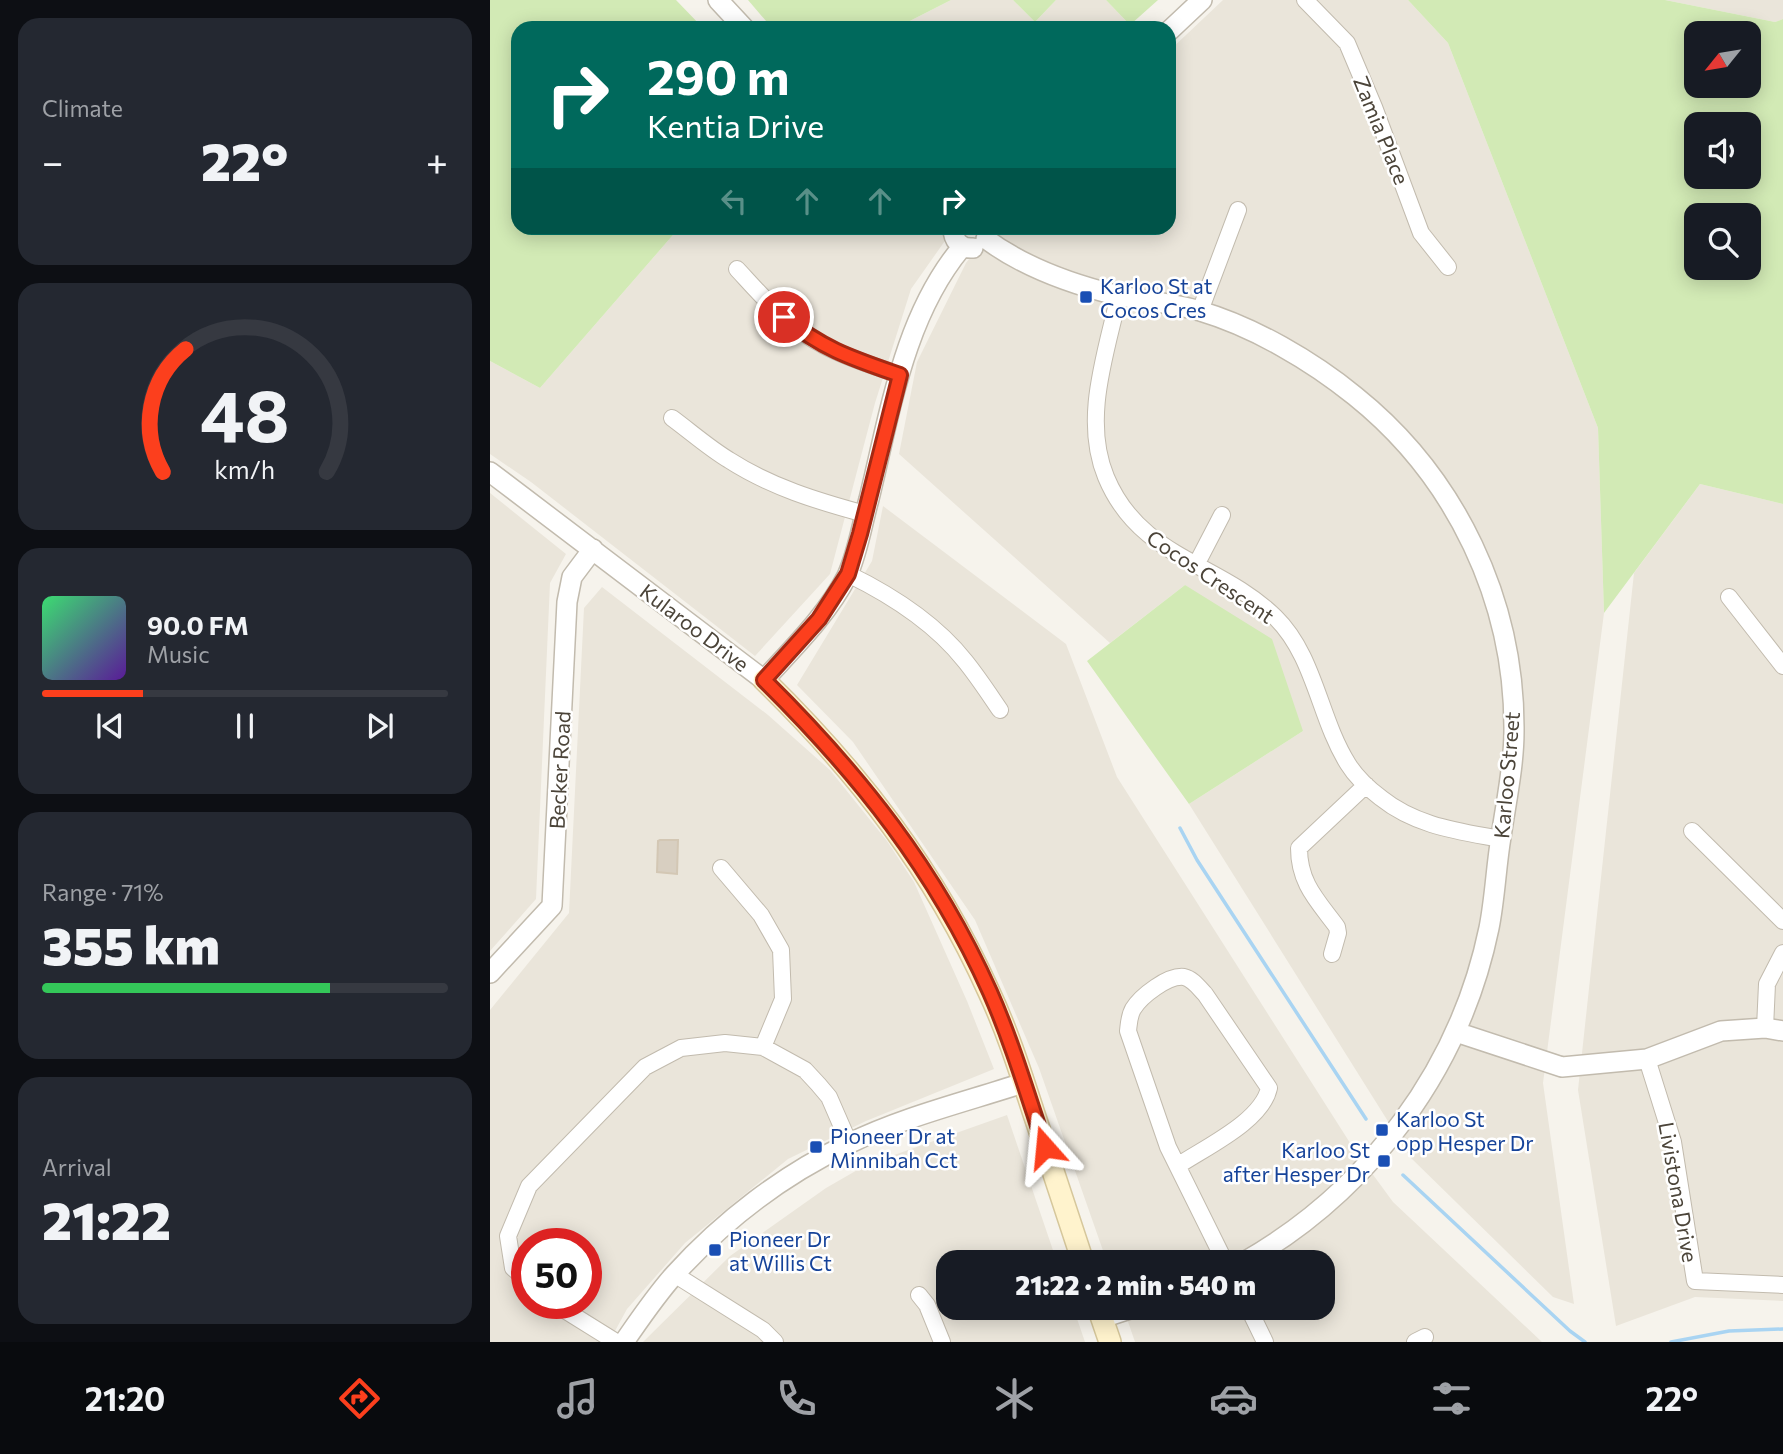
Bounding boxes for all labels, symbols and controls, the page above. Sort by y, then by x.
north arrow [1684,21,1760,98]
map controls [1684,21,1761,280]
text: 290 m [647,45,789,105]
icon: right [532,49,623,140]
street label: Zamia Place [1349,72,1415,188]
text: Climate [42,94,123,122]
text: Kentia Drive [647,105,824,145]
button: sound [1684,112,1761,189]
text: 22° [201,128,288,192]
text: − [42,137,64,184]
text: + [426,137,448,184]
icon: left [715,182,753,220]
icon: ahead [788,182,826,220]
icon: ahead [861,182,899,220]
icon: right [934,182,972,220]
button: search [1684,203,1761,280]
place label: Karloo St at Cocos Cres [1100,273,1212,322]
pin [754,287,814,347]
marker: Karloo St at Cocos Cres [1078,289,1094,305]
icon: arrive [765,298,803,336]
text: 48 [200,369,290,458]
text: km/h [215,454,275,484]
street label: Cocos Crescent [1142,524,1280,628]
street label: Kularoo Drive [636,578,754,676]
text: 90.0 FM [147,609,249,640]
text: Music [147,640,210,668]
icon: previous [91,707,129,745]
icon: pause [226,707,264,745]
icon: next [361,707,399,745]
street label: Becker Road [543,710,575,830]
street label: Karloo Street [1488,711,1524,839]
text: Range · 71% [42,878,163,906]
text: 355 km [42,912,220,976]
place label: Karloo St opp Hesper Dr [1396,1106,1534,1155]
position arrow [1008,1110,1082,1184]
street label: Livistona Drive [1654,1120,1704,1264]
marker: Karloo St opp Hesper Dr [1374,1122,1390,1138]
place label: Pioneer Dr at Minnibah Cct [830,1123,958,1172]
place label: Karloo St after Hesper Dr [1223,1137,1370,1186]
marker: Pioneer Dr at Minnibah Cct [808,1139,824,1155]
text: Arrival [42,1153,112,1181]
marker: Karloo St after Hesper Dr [1376,1153,1392,1169]
text: 21:22 [42,1187,171,1251]
place label: Pioneer Dr at Willis Ct [729,1226,832,1275]
speed limit sign: 50 [511,1228,602,1319]
marker: Pioneer Dr at Willis Ct [707,1242,723,1258]
text: 21:22 · 2 min · 540 m [1015,1269,1256,1300]
icon: directions [335,1374,384,1423]
icon: music [553,1374,602,1423]
icon: phone [772,1374,821,1423]
icon: climate [990,1374,1039,1423]
icon: car [1209,1374,1258,1423]
icon: filters [1427,1374,1476,1423]
text: 21:20 [85,1378,165,1418]
text: 22° [1645,1378,1698,1418]

